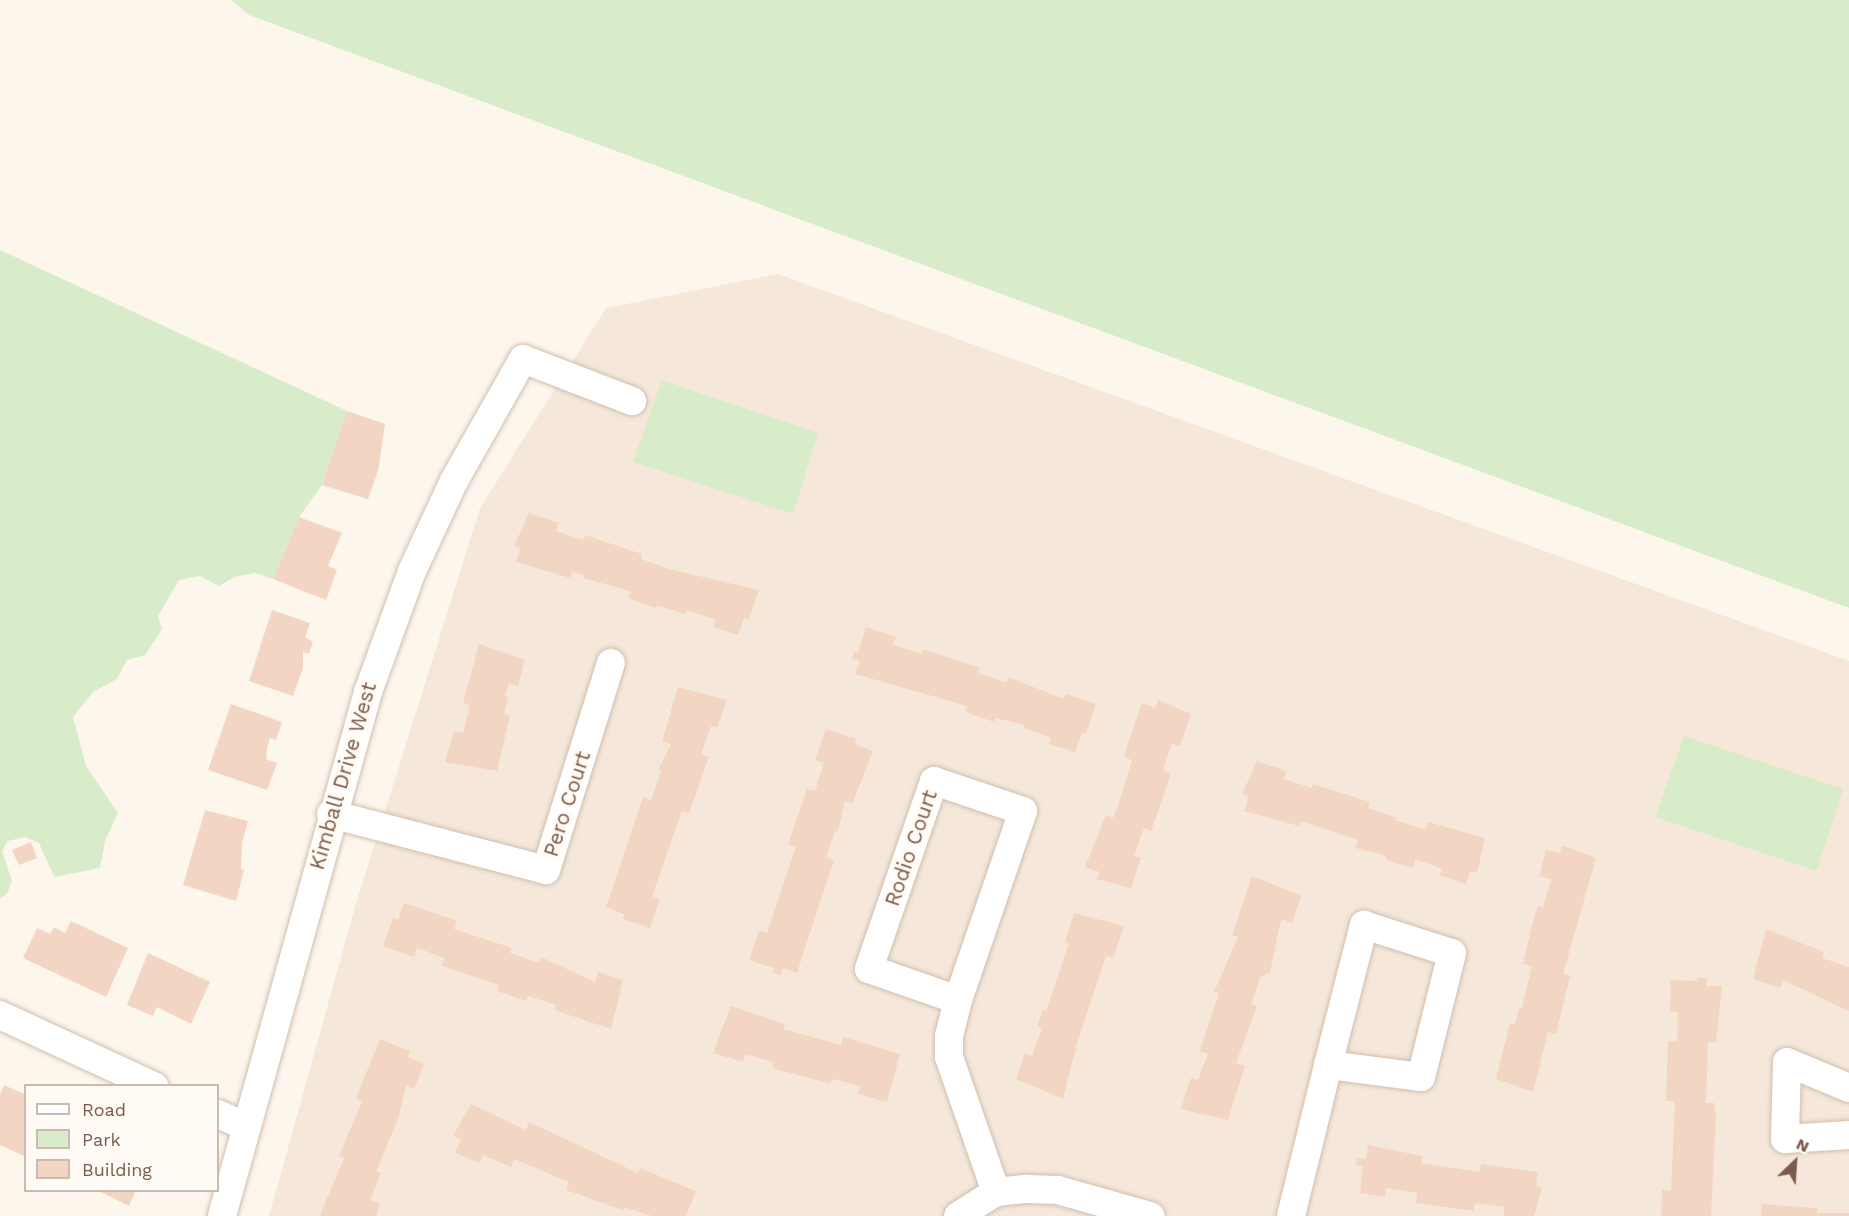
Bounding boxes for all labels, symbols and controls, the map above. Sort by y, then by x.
street label: Kimball Drive West [304,679,382,873]
street label: Pero Court [538,748,596,860]
street label: Rodio Court [879,786,943,910]
legend [24,1084,219,1192]
text: Road [82,1099,126,1120]
text: Park [82,1129,121,1150]
north arrow [1765,1132,1825,1192]
text: N [1793,1134,1812,1156]
text: Building [82,1159,152,1180]

